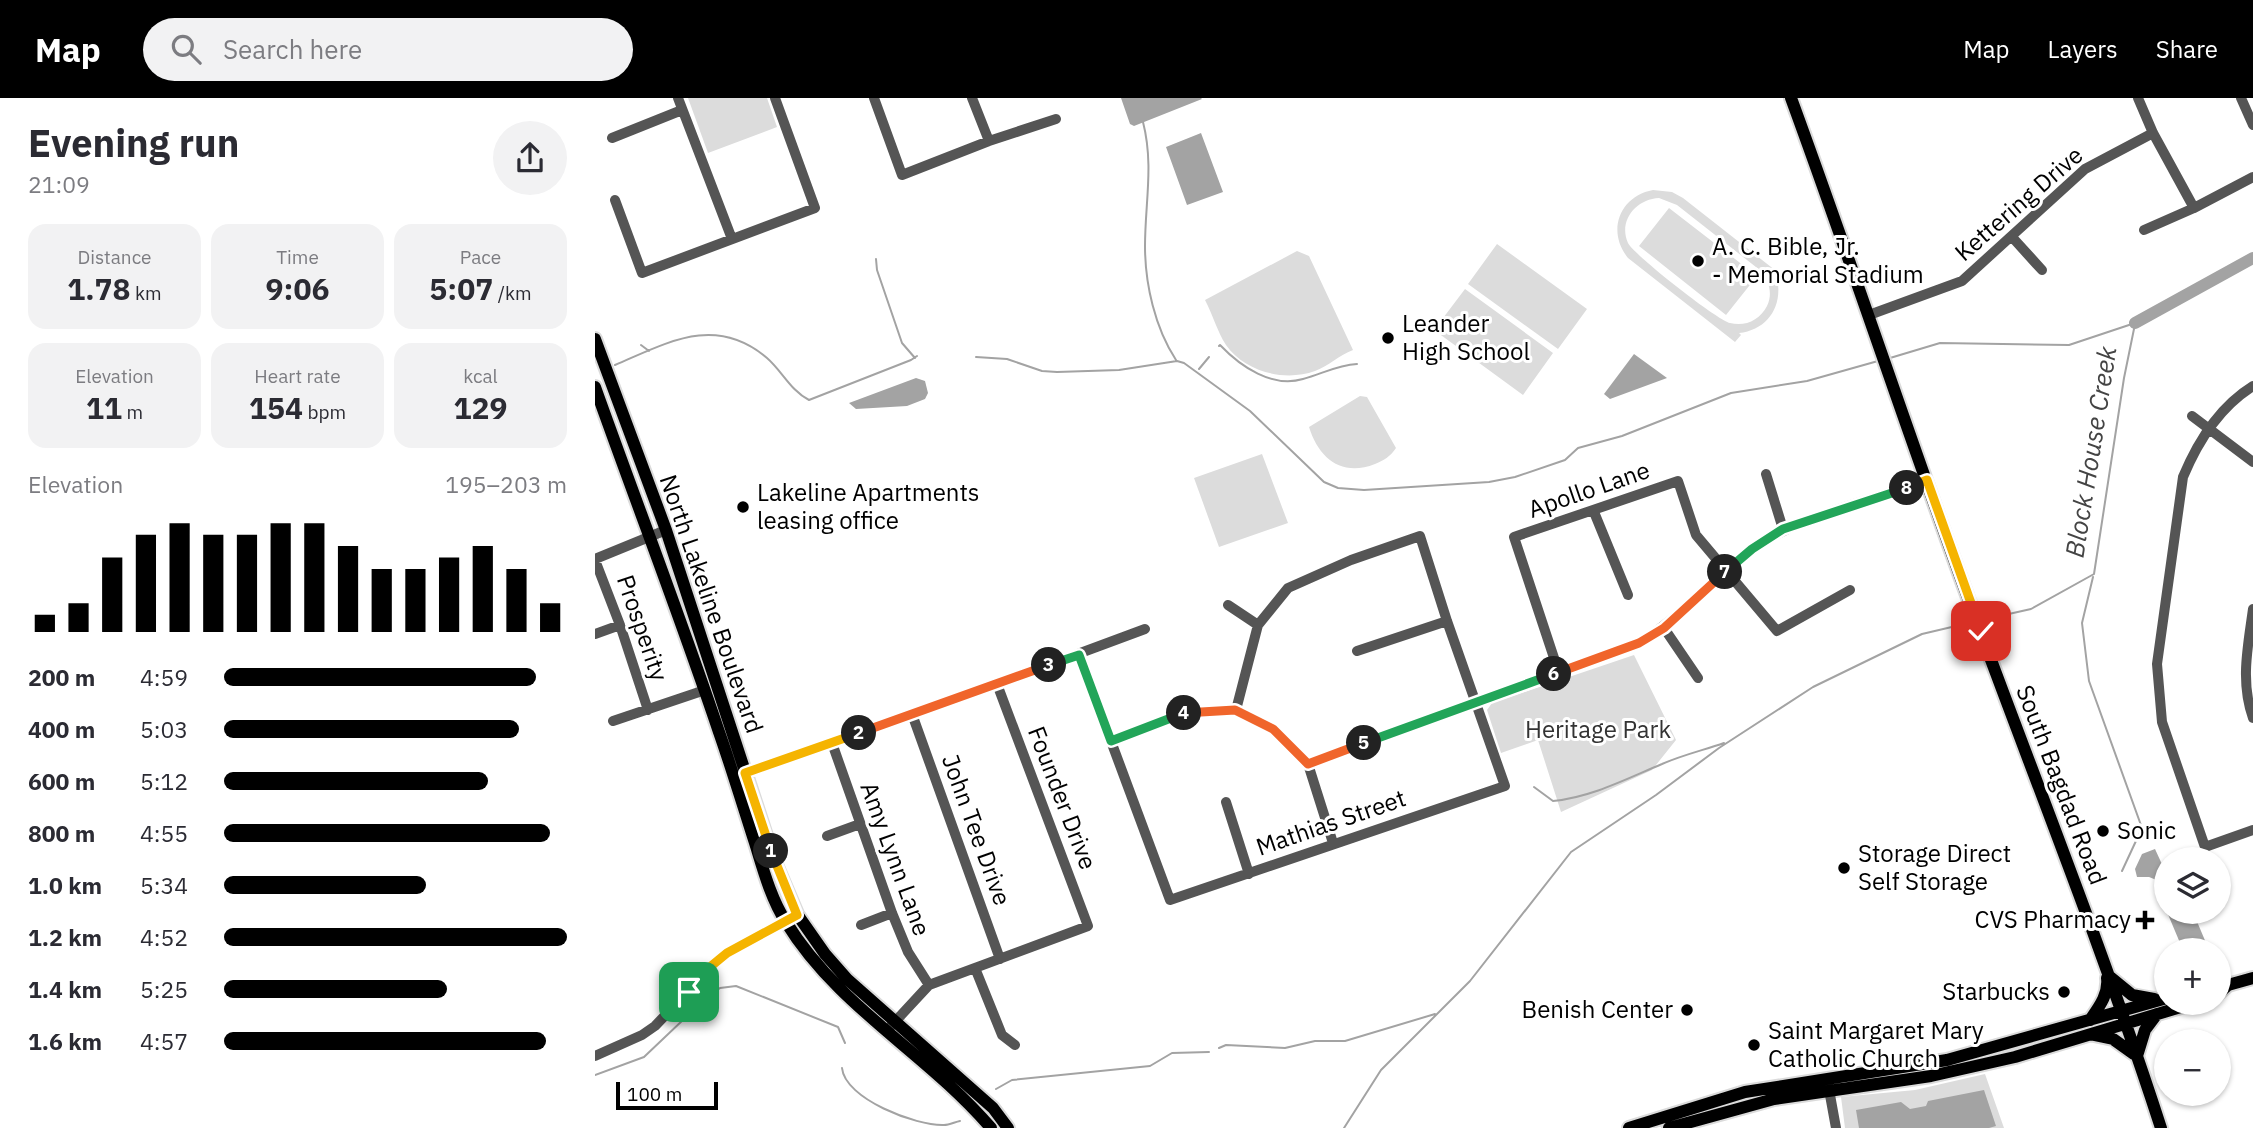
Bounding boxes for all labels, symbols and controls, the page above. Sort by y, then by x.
search box [143,18,633,81]
text: Map [35,28,101,71]
icon: search [167,30,205,68]
text: Search here [223,32,362,66]
text: Map [1963,33,2010,65]
text: Layers [2048,33,2118,65]
text: Share [2156,33,2218,65]
text: Evening run [28,118,239,167]
button: share [493,121,567,195]
street label: Kettering Drive [1947,139,2089,268]
text: 21:09 [28,169,90,199]
place label: A. C. Bible, Jr. - Memorial Stadium [1712,230,1924,290]
text: Distance [77,245,152,269]
text: Time [276,245,319,269]
text: Pace [460,245,501,269]
marker: A. C. Bible, Jr. - Memorial Stadium [1690,253,1706,269]
text: 1.78 [67,269,131,308]
text: 9:06 [266,269,329,308]
text: 5:07 [429,269,493,308]
text: km [131,281,162,305]
text: /km [493,281,532,305]
place label: Leander High School [1402,307,1530,367]
marker: Leander High School [1380,330,1396,346]
water label: Block House Creek [2057,343,2124,560]
text: Elevation [75,364,154,388]
text: Heart rate [254,364,341,388]
text: kcal [463,364,498,388]
text: 11 [86,388,122,427]
text: 154 [249,388,303,427]
text: 129 [454,388,508,427]
text: m [122,400,143,424]
text: bpm [303,400,346,424]
street label: Apollo Lane [1524,453,1654,525]
text: Elevation [28,469,123,499]
text: 195–203 m [445,469,567,499]
street label: North Lakeline Boulevard [653,470,771,737]
pin: 8 [1889,470,1925,506]
text: 8 [1901,475,1912,499]
place label: Lakeline Apartments leasing office [757,476,980,536]
marker: Lakeline Apartments leasing office [735,499,751,515]
pin: 7 [1707,554,1743,589]
text: 7 [1719,559,1730,583]
street label: Prosperity [610,570,676,685]
pin [1951,601,2011,661]
icon: check [1962,612,2000,650]
pin: 3 [1031,648,1067,682]
text: 3 [1043,652,1054,676]
pin: 6 [1537,656,1571,692]
text: 6 [1548,661,1559,685]
text: 200 m [28,662,95,692]
text: 4:59 [140,662,188,692]
street label: South Bagdad Road [2009,680,2115,889]
pin: 4 [1167,696,1201,730]
text: 4 [1178,700,1189,724]
park label: Heritage Park [1525,713,1671,745]
text: 400 m [28,714,95,744]
text: 5:03 [140,714,188,744]
pin: 2 [841,716,877,750]
text: 2 [853,720,864,744]
street label: Founder Drive [1021,722,1105,874]
pin: 5 [1347,726,1381,760]
text: 5 [1358,730,1369,754]
street label: John Tee Drive [935,750,1019,910]
text: 600 m [28,766,95,796]
text: 5:12 [140,766,188,796]
street label: Amy Lynn Lane [853,777,939,940]
street label: Mathias Street [1252,781,1410,863]
place label: Sonic [2117,814,2176,846]
text: 800 m [28,818,95,848]
text: 4:55 [140,818,188,848]
marker: Sonic [2095,823,2111,839]
pin: 1 [753,834,789,868]
place label: Storage Direct Self Storage [1858,837,2011,897]
text: 1 [765,838,776,862]
map controls [2154,847,2231,1106]
button: layers [2154,847,2231,924]
marker: Storage Direct Self Storage [1836,860,1852,876]
text: 1.0 km [28,870,102,900]
text: 5:34 [140,870,188,900]
place label: CVS Pharmacy [1974,903,2131,935]
marker: CVS Pharmacy [2137,912,2153,928]
text: 1.2 km [28,922,102,952]
text: 4:52 [140,922,188,952]
button: + [2154,938,2231,1015]
pin [659,962,719,1022]
icon: arrive [670,973,708,1011]
text: 1.4 km [28,974,102,1004]
text: 5:25 [140,974,188,1004]
place label: Starbucks [1942,975,2050,1007]
marker: Starbucks [2056,984,2072,1000]
place label: Benish Center [1522,993,1673,1025]
marker: Benish Center [1679,1002,1695,1018]
place label: Saint Margaret Mary Catholic Church [1768,1014,1984,1074]
text: 1.6 km [28,1026,102,1056]
text: 4:57 [140,1026,188,1056]
button: − [2154,1029,2231,1106]
marker: Saint Margaret Mary Catholic Church [1746,1037,1762,1053]
scale bar [616,1079,717,1111]
text: 100 m [627,1082,682,1106]

